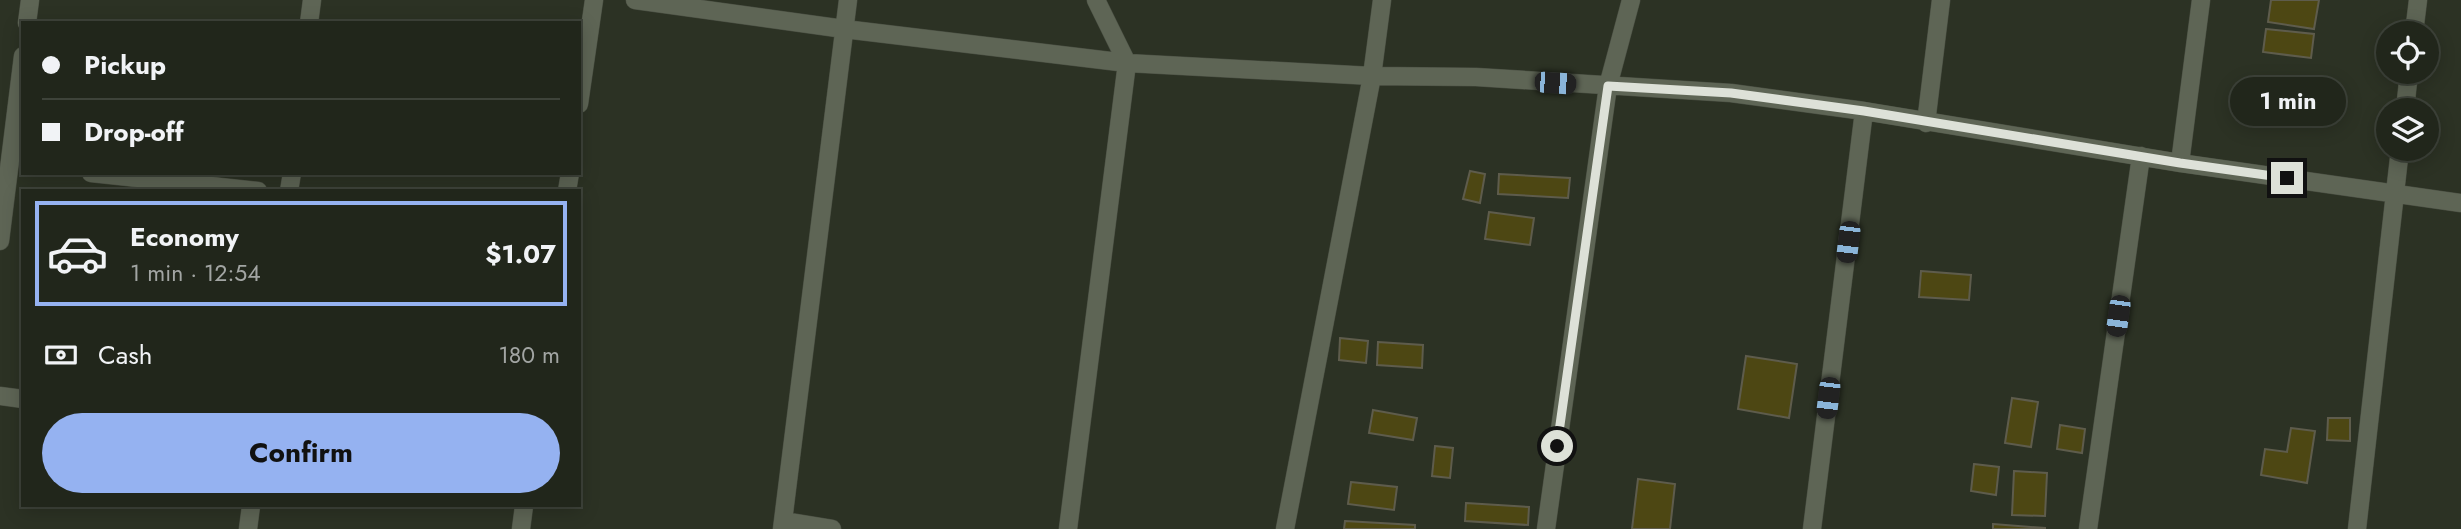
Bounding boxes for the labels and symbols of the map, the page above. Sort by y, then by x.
car [1534,71,1577,95]
callout: 1 min [2229,76,2345,125]
route end [2271,162,2303,194]
car [1836,220,1861,264]
car [2105,294,2132,338]
car [1816,376,1841,420]
route start [1541,430,1573,462]

